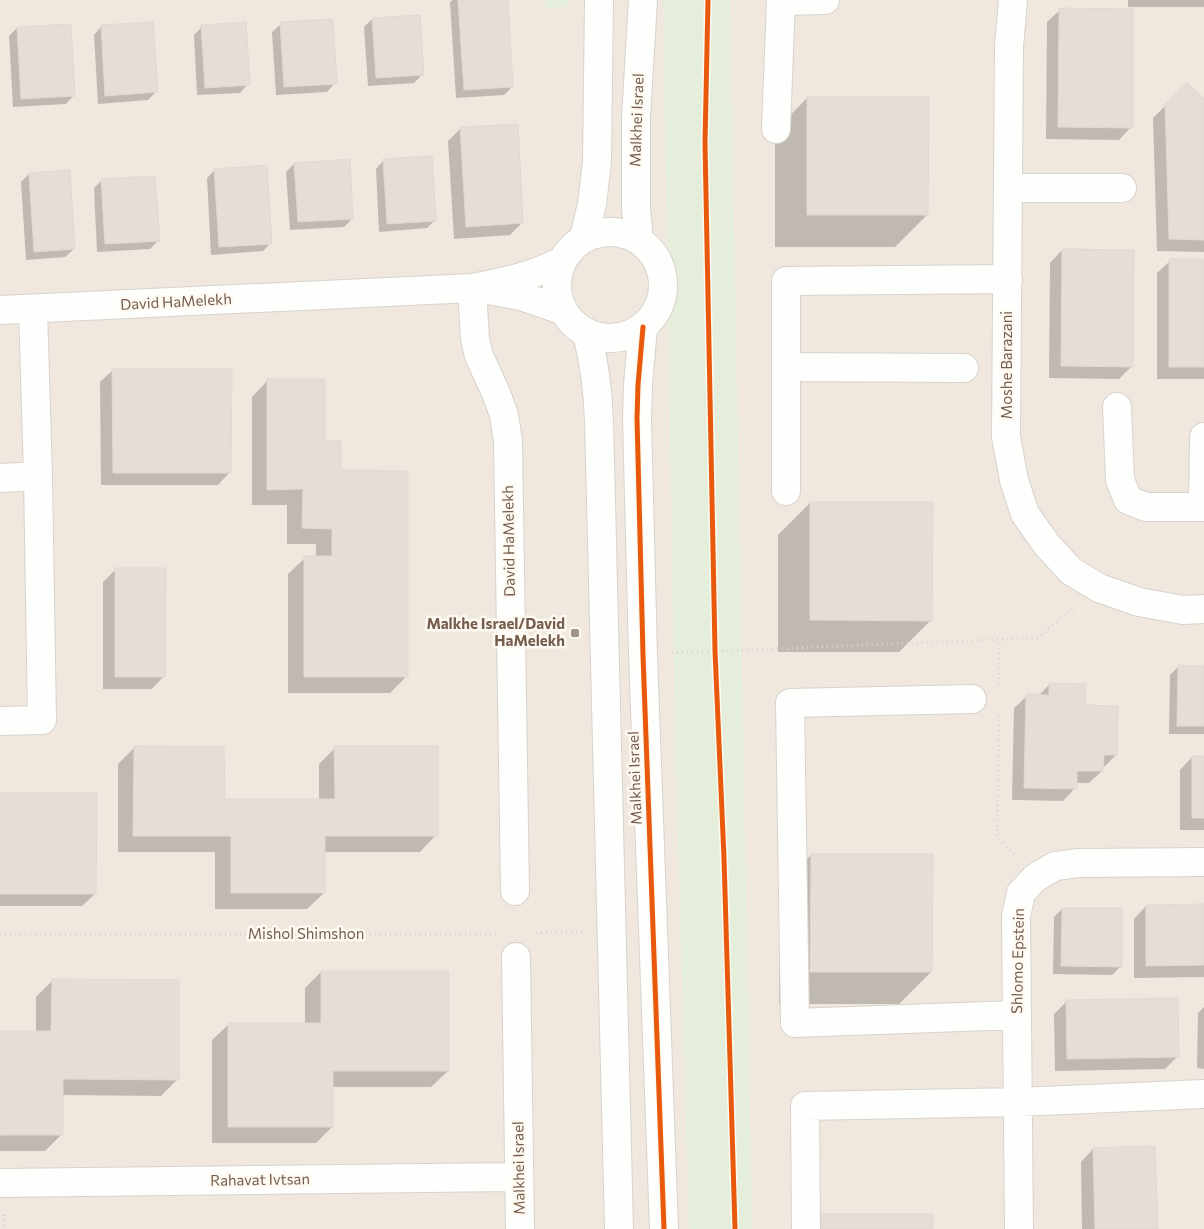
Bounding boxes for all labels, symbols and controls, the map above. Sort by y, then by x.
street label: Malkhei Israel [625,73,647,167]
street label: David HaMelekh [120,289,232,313]
street label: Moshe Barazani [997,311,1015,419]
street label: David HaMelekh [498,485,518,597]
place label: Malkhe Israel/David HaMelekh [426,614,565,649]
marker: Malkhe Israel/David HaMelekh [569,627,581,639]
street label: Malkhei Israel [623,731,645,825]
street label: Shlomo Epstein [1007,908,1027,1014]
street label: Mishol Shimshon [248,924,364,942]
street label: Malkhei Israel [508,1121,528,1215]
street label: Rahavat Ivtsan [210,1169,310,1189]

